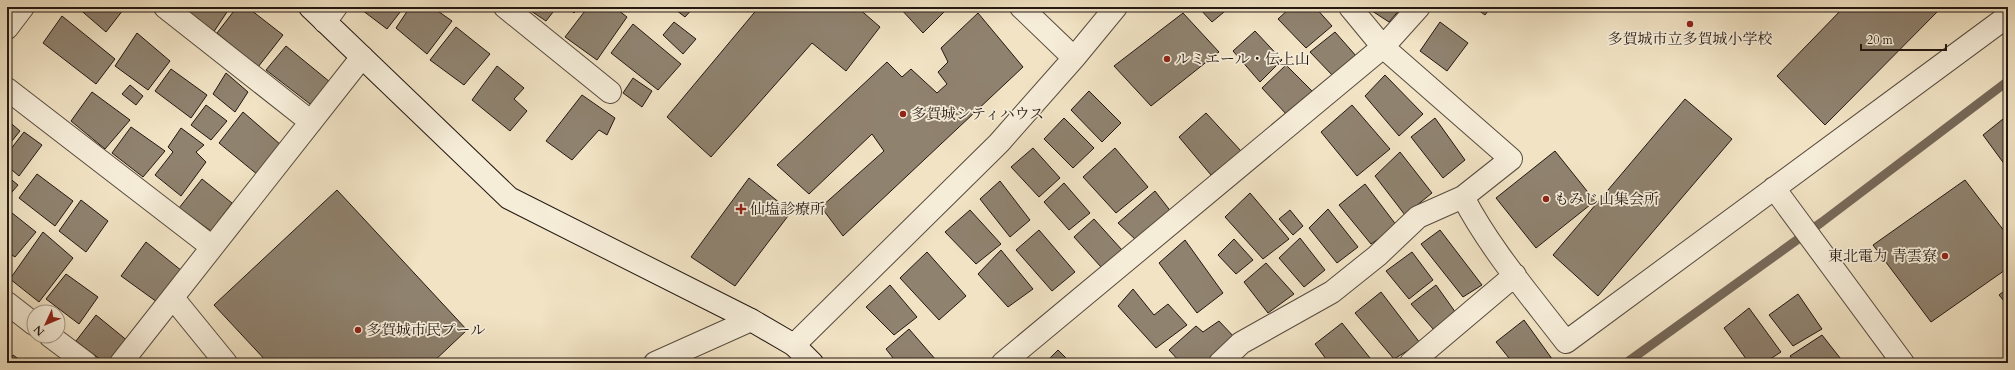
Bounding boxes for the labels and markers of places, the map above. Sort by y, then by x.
marker: 多賀城市立多賀城小学校 [1685,19,1695,29]
place label: 多賀城市立多賀城小学校 [1607,29,1773,49]
place label: ルミエール・伝上山 [1175,49,1310,69]
marker: ルミエール・伝上山 [1162,54,1172,64]
place label: 多賀城シティハウス [911,104,1044,124]
marker: 多賀城シティハウス [898,109,908,119]
place label: もみじ山集会所 [1554,189,1659,209]
marker: もみじ山集会所 [1541,194,1551,204]
place label: 仙塩診療所 [750,199,825,219]
marker: 仙塩診療所 [735,203,747,215]
place label: 東北電力 青雲寮 [1828,246,1937,266]
marker: 東北電力 青雲寮 [1940,251,1950,261]
place label: 多賀城市民プール [366,320,485,340]
marker: 多賀城市民プール [353,325,363,335]

